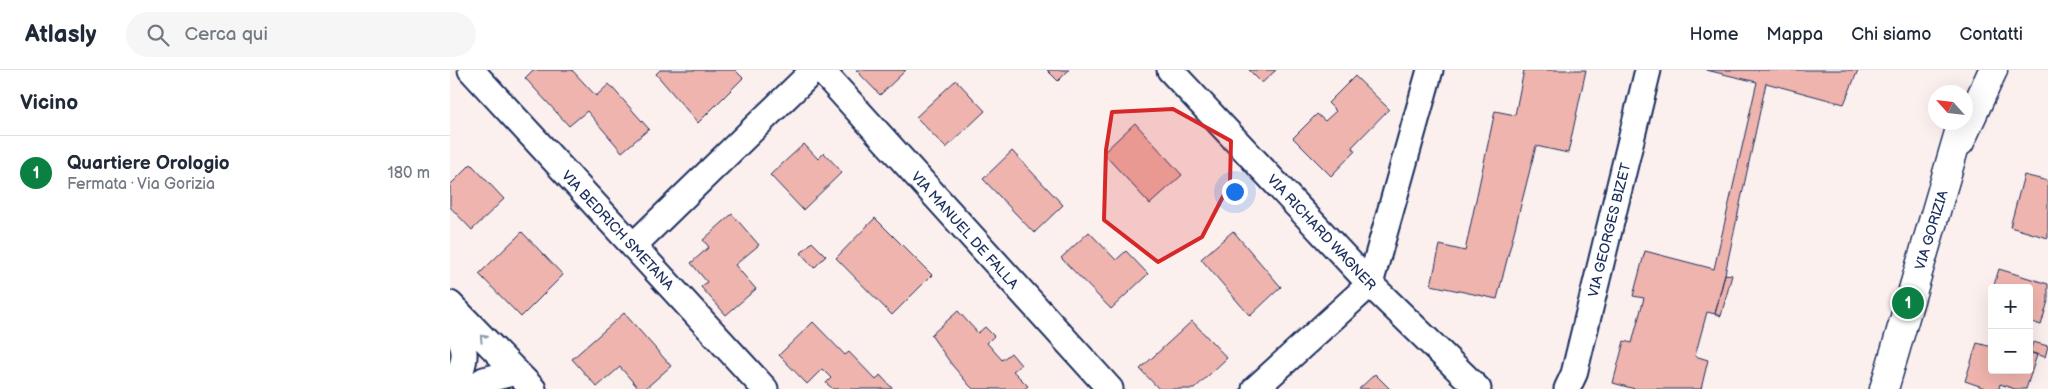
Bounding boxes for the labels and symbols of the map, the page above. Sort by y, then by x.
north arrow [1928,85,1973,130]
street label: VIA GEORGES BIZET [1585,161,1635,299]
street label: VIA BEDRICH SMETANA [558,167,678,294]
street label: VIA MANUEL DE FALLA [907,168,1022,293]
street label: VIA RICHARD WAGNER [1264,171,1380,294]
your location [1222,179,1248,205]
street label: VIA GORIZIA [1911,188,1952,272]
pin: 1 [1892,284,1924,322]
one-way arrow [480,335,489,344]

